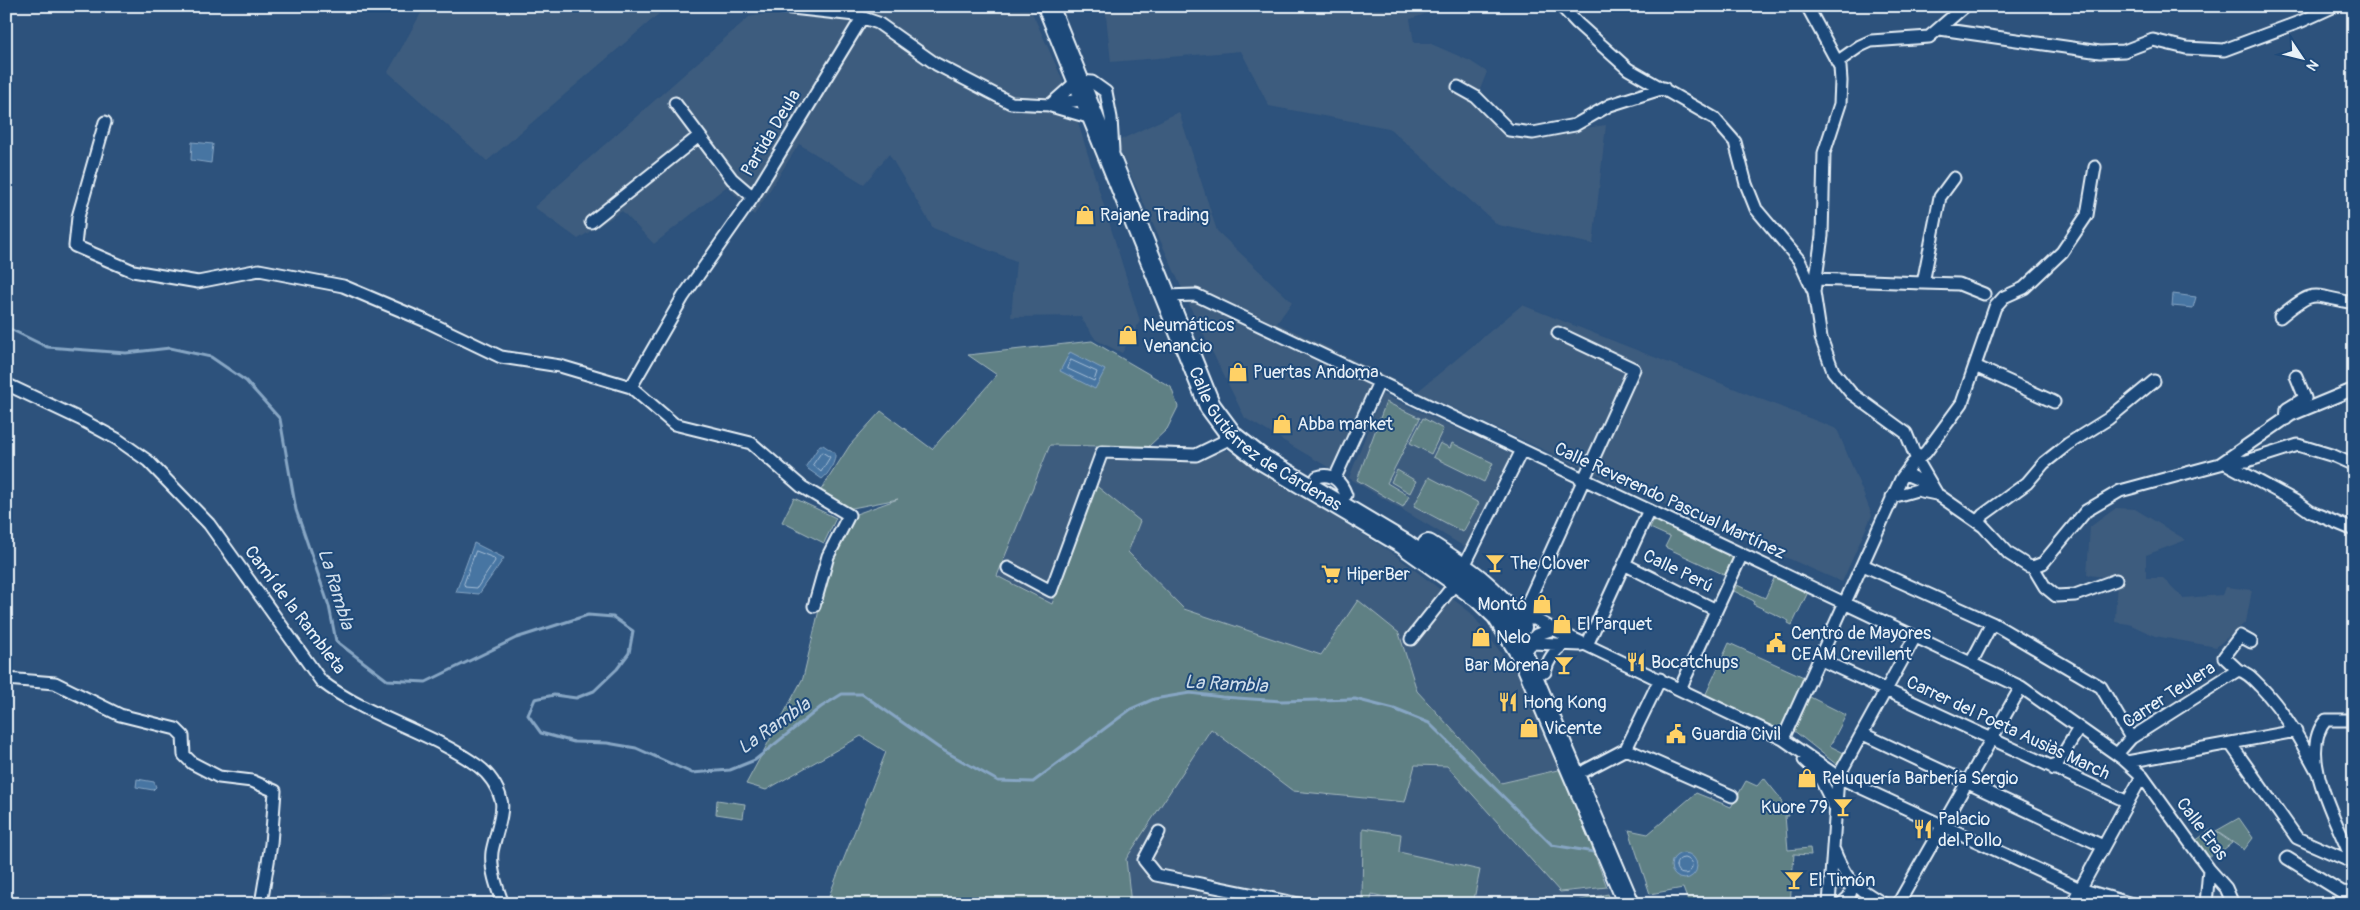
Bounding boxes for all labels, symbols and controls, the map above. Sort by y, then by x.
north arrow [2278,32,2328,82]
text: N [2303,56,2322,74]
street label: Partida Deula [736,85,806,181]
shop icon: Rajane Trading [1074,204,1096,226]
place label: Rajane Trading [1100,204,1209,227]
place label: Neumáticos Venancio [1143,314,1234,358]
shop icon: Neumáticos Venancio [1117,324,1139,346]
shop icon: Puertas Andoma [1227,361,1249,383]
place label: Puertas Andoma [1253,361,1379,384]
street label: Calle Gutiérrez de Cárdenas [1184,363,1346,516]
shop icon: Abba market [1271,413,1293,435]
place label: Abba market [1297,413,1394,436]
street label: Calle Reverendo Pascual Martínez [1551,437,1789,565]
street label: Camí de la Rambleta [239,541,351,679]
street label: Calle Perú [1639,544,1717,598]
water label: La Rambla [312,546,360,633]
bar icon: The Clover [1484,552,1506,574]
place label: The Clover [1510,552,1590,575]
supermarket icon: HiperBer [1320,563,1342,585]
place label: HiperBer [1346,563,1410,586]
place label: Montó [1477,593,1527,616]
shop icon: Montó [1531,593,1553,615]
shop icon: El Parquet [1551,613,1573,635]
place label: El Parquet [1577,613,1653,636]
place label: Centro de Mayores CEAM Crevillent [1791,622,1931,666]
shop icon: Nelo [1470,626,1492,648]
place label: Nelo [1496,626,1531,649]
public building icon: Centro de Mayores CEAM Crevillent [1765,632,1787,654]
restaurant icon: Bocatchups [1625,651,1647,673]
place label: Bocatchups [1651,651,1738,674]
place label: Bar Morena [1464,654,1549,677]
bar icon: Bar Morena [1553,654,1575,676]
street label: Carrer Teulera [2118,656,2220,734]
water label: La Rambla [1184,670,1269,698]
street label: Carrer del Poeta Ausiàs March [1903,671,2113,785]
restaurant icon: Hong Kong [1497,691,1519,713]
place label: Hong Kong [1523,691,1607,714]
water label: La Rambla [733,692,816,760]
shop icon: Vicente [1518,717,1540,739]
place label: Vicente [1544,717,1602,740]
public building icon: Guardia Civil [1665,723,1687,745]
place label: Guardia Civil [1691,723,1781,746]
shop icon: Peluquería Barbería Sergio [1796,767,1818,789]
place label: Peluquería Barbería Sergio [1822,767,2019,790]
street label: Calle Eras [2171,793,2233,865]
place label: Kuore 79 [1761,796,1828,819]
bar icon: Kuore 79 [1832,796,1854,818]
place label: Palacio del Pollo [1938,808,2002,852]
restaurant icon: Palacio del Pollo [1912,818,1934,840]
bar icon: El Timón [1783,869,1805,891]
place label: El Timón [1809,869,1875,892]

